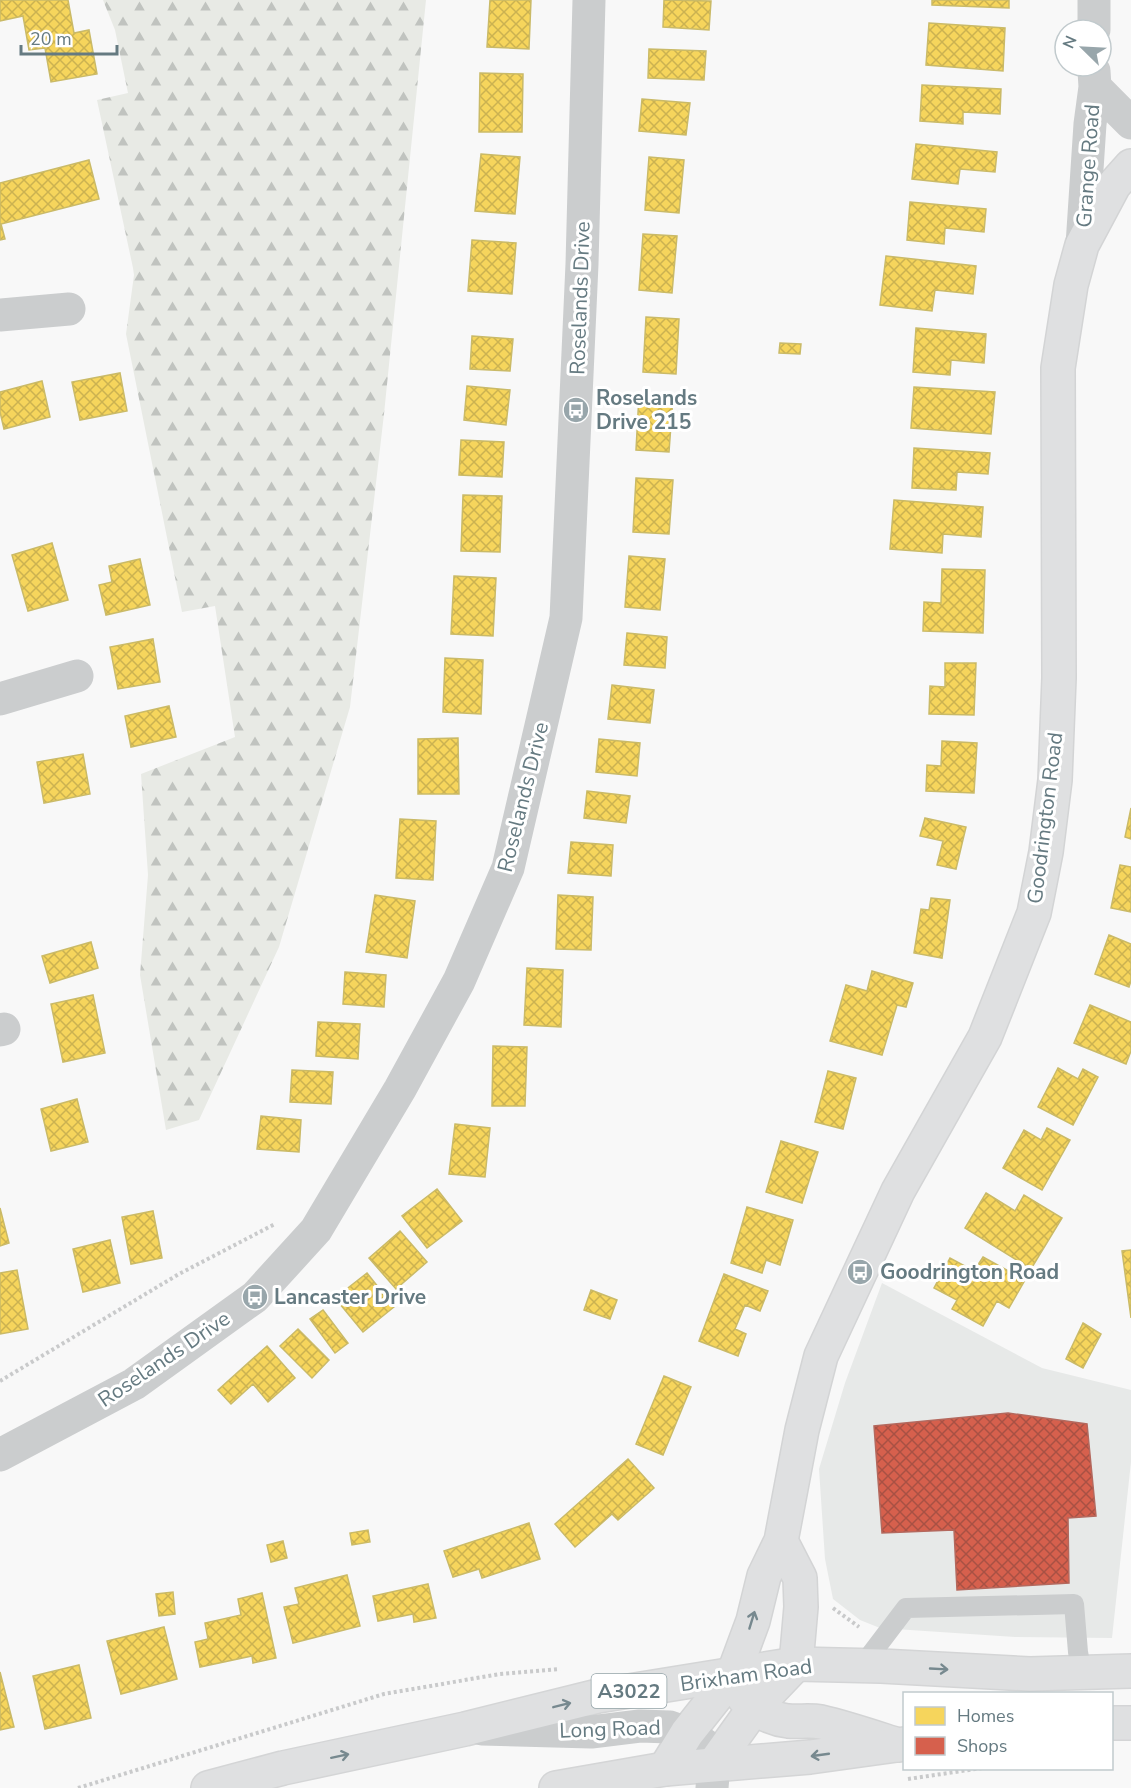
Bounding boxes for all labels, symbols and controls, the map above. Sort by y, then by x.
scale bar [21,18,117,56]
north arrow [1053,18,1113,78]
text: 20 m [30,27,72,51]
text: N [1058,32,1083,52]
street label: Grange Road [1070,103,1106,229]
street label: Roselands Drive [563,221,597,375]
place label: Roselands Drive 215 [596,384,697,436]
bus stop icon: Roselands Drive 215 [561,395,591,425]
street label: Roselands Drive [491,719,555,875]
street label: Goodrington Road [1021,731,1069,905]
bus stop icon: Goodrington Road [845,1257,875,1287]
place label: Goodrington Road [880,1258,1059,1286]
bus stop icon: Lancaster Drive [240,1282,270,1312]
place label: Lancaster Drive [274,1283,426,1311]
street label: Roselands Drive [93,1304,235,1414]
one-way arrow [747,1611,758,1630]
street label: Brixham Road [678,1652,814,1698]
one-way arrow [928,1663,948,1674]
road number: A3022 [592,1674,666,1708]
legend [903,1692,1113,1770]
one-way arrow [552,1698,571,1710]
text: Homes [957,1704,1014,1728]
street label: Long Road [559,1713,661,1745]
text: Shops [957,1734,1007,1758]
one-way arrow [330,1750,349,1761]
one-way arrow [810,1750,830,1761]

